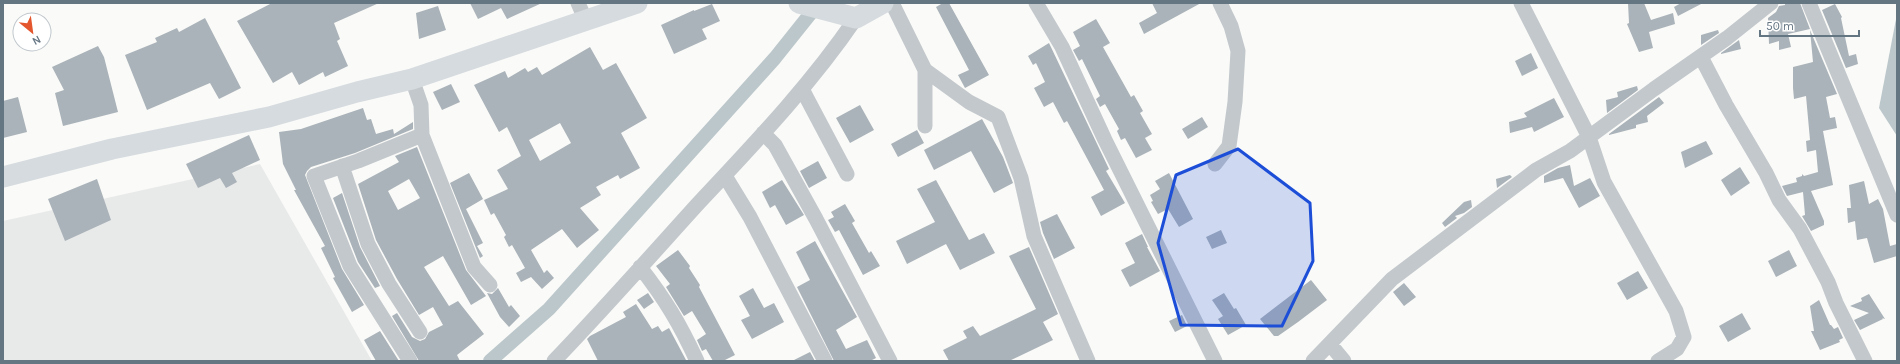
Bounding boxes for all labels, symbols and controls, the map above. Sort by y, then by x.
north arrow [12,12,52,52]
scale bar [1760,12,1859,38]
text: 50 m [1766,19,1794,33]
text: N [30,33,43,48]

